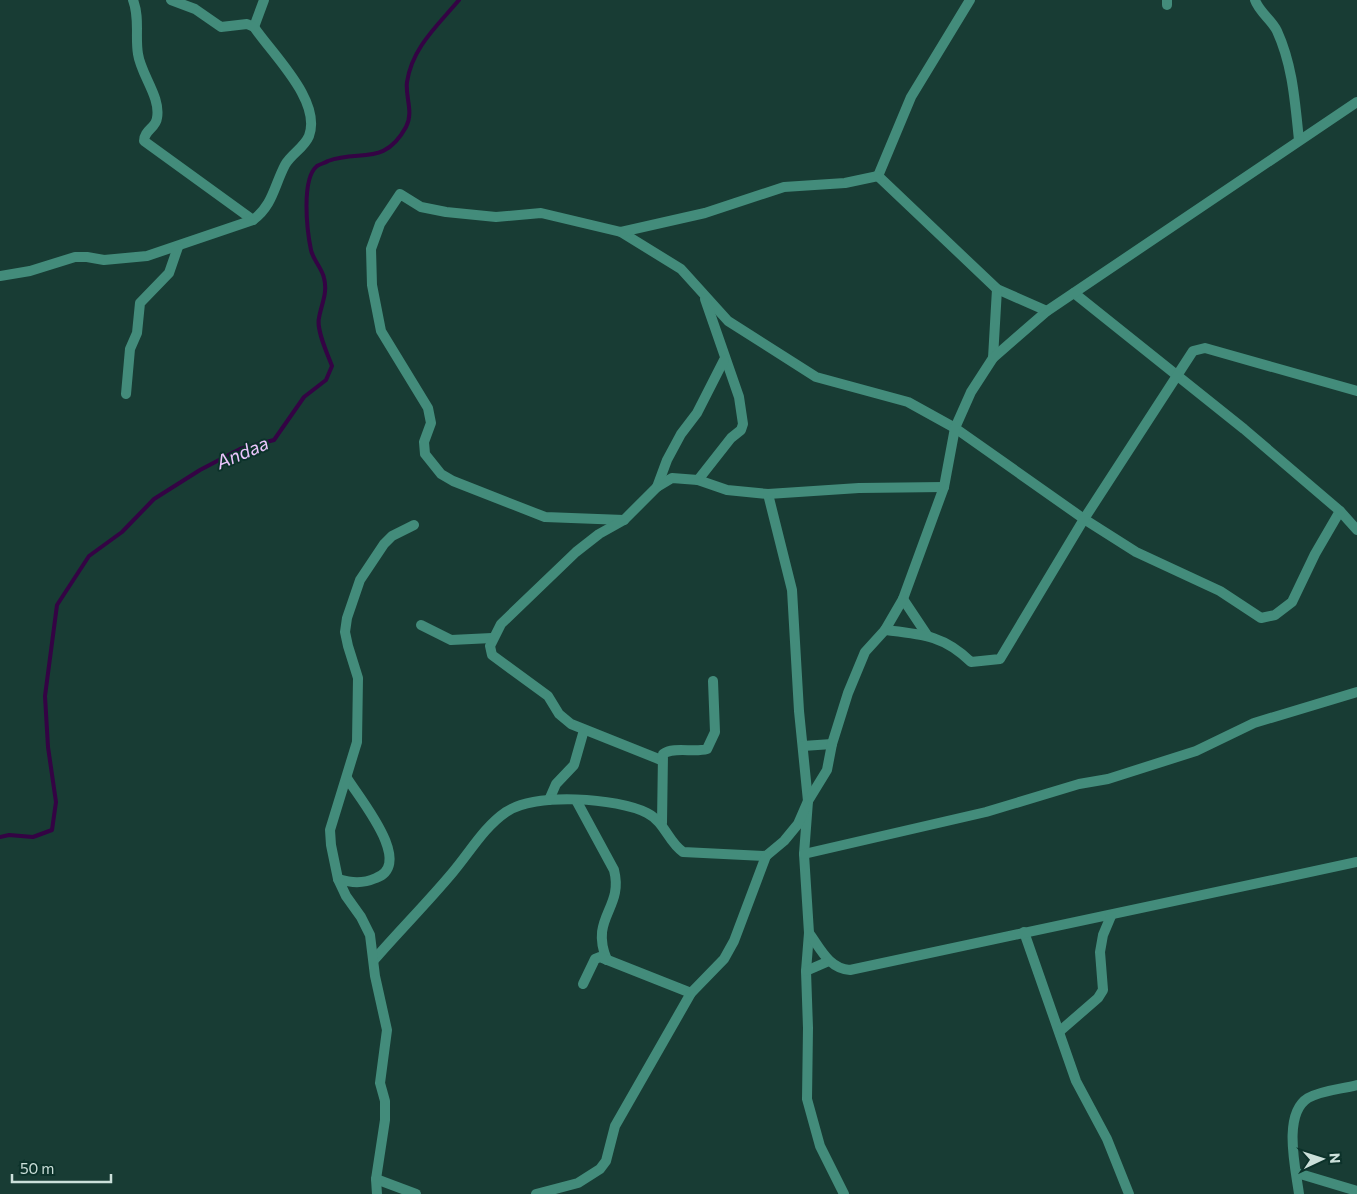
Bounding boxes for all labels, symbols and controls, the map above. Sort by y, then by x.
water label: Andaa [211,431,272,474]
north arrow [1297,1134,1347,1184]
scale bar [12,1152,111,1184]
text: N [1327,1152,1344,1164]
text: 50 m [20,1159,54,1177]

